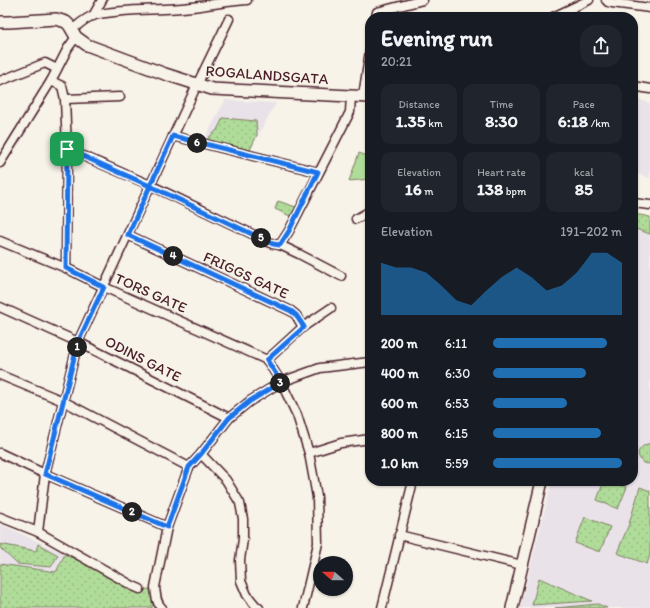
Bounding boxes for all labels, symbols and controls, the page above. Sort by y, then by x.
text: Evening run [381,25,493,52]
button: share [580,25,622,67]
text: 20:21 [381,54,412,69]
street label: ROGALANDSGATA [205,62,329,88]
text: Distance [399,98,440,111]
text: Time [490,98,513,111]
text: Pace [573,98,595,111]
text: 1.35 [396,111,426,131]
text: 8:30 [485,111,518,131]
text: 6:18 [558,111,588,131]
text: km [426,117,443,130]
text: /km [588,117,610,130]
pin [50,132,84,166]
pin: 6 [187,133,207,153]
text: 6 [194,136,200,149]
icon: arrive [56,138,78,160]
text: Elevation [397,166,441,179]
text: Heart rate [477,166,526,179]
text: kcal [574,166,594,179]
text: 16 [405,179,422,199]
text: 138 [477,179,503,199]
text: 85 [575,179,593,199]
text: m [422,185,433,198]
text: bpm [503,185,526,198]
text: Elevation [381,224,433,239]
text: 191–202 m [560,224,622,239]
pin: 5 [251,228,271,248]
text: 5 [258,231,264,244]
pin: 4 [163,246,183,266]
street label: FRIGGS GATE [201,247,291,303]
text: 4 [170,249,176,262]
street label: TORS GATE [112,269,190,317]
street label: ODINS GATE [102,332,184,386]
text: 200 m [381,336,418,351]
text: 6:11 [445,336,467,351]
pin: 1 [67,337,87,357]
text: 1 [74,340,80,353]
text: 400 m [381,366,419,381]
text: 6:30 [445,366,470,381]
pin: 3 [270,373,290,393]
text: 3 [277,376,283,389]
text: 600 m [381,396,418,411]
text: 6:53 [445,396,469,411]
text: 800 m [381,426,418,441]
text: 6:15 [445,426,468,441]
text: 1.0 km [381,456,418,471]
text: 5:59 [445,456,469,471]
pin: 2 [122,502,142,522]
text: 2 [129,505,135,518]
north arrow [313,556,353,596]
map controls [313,556,353,596]

